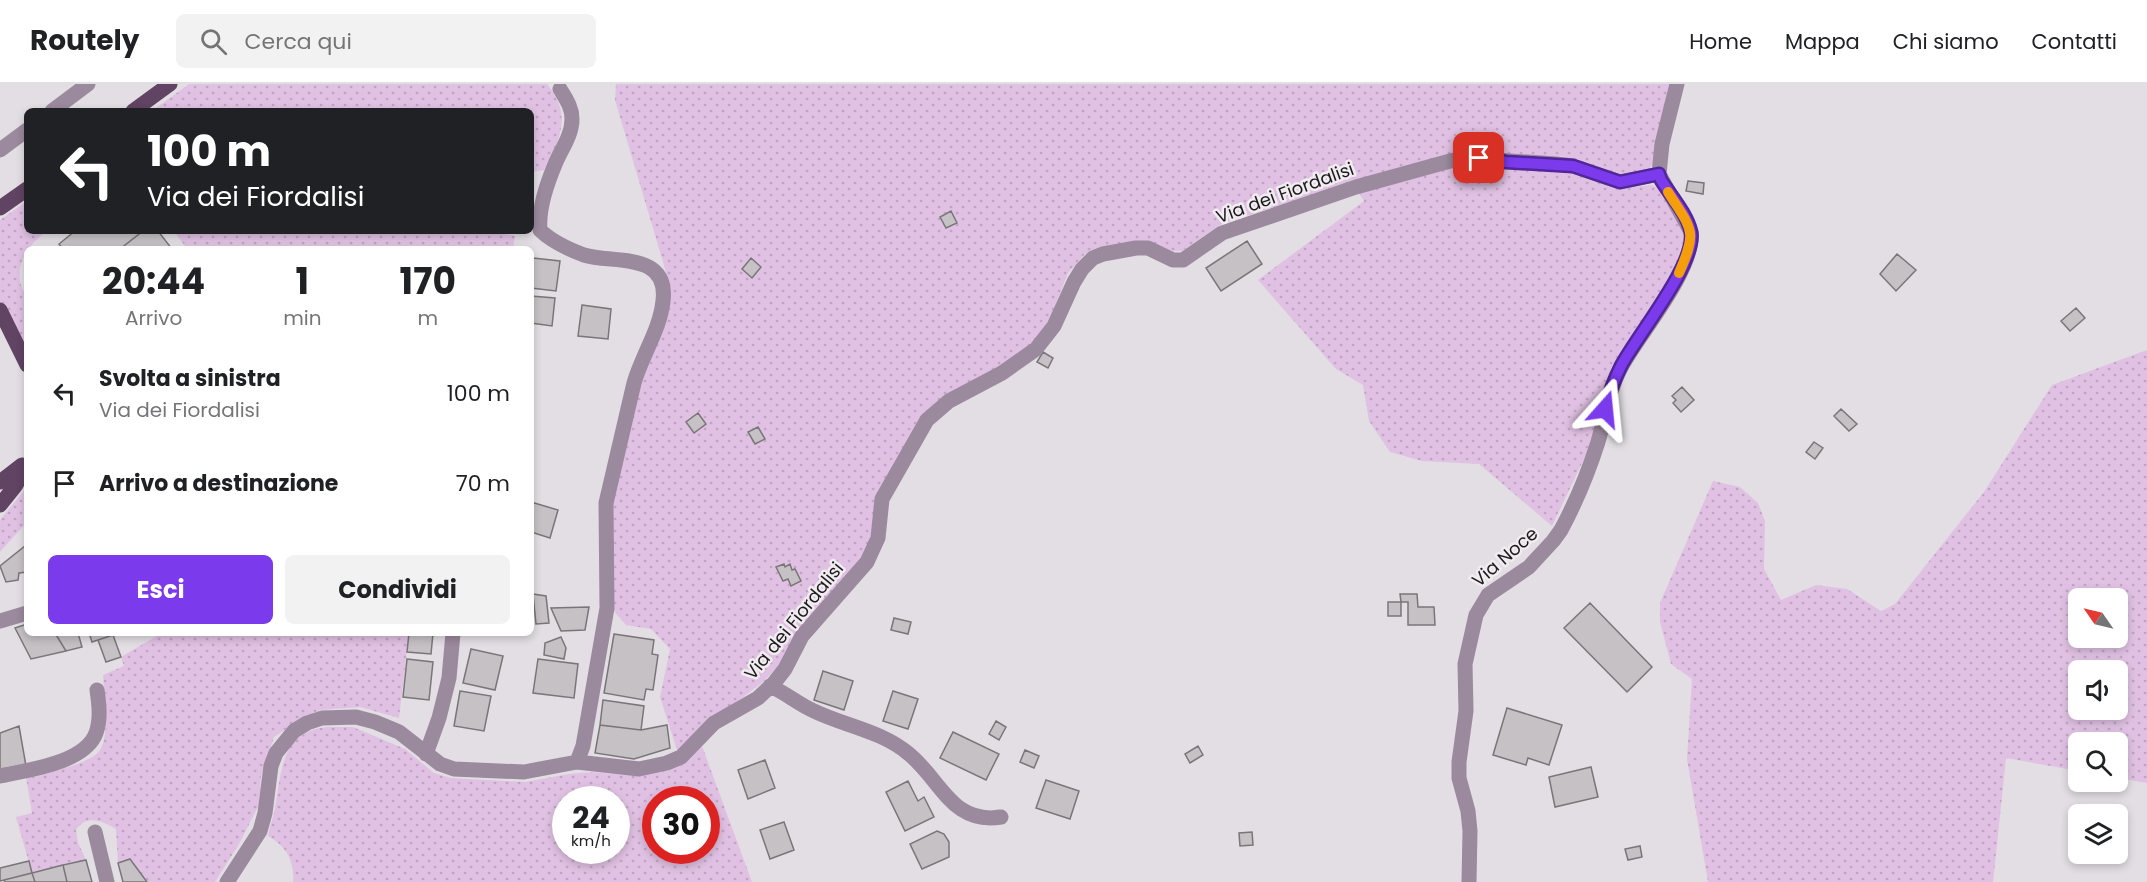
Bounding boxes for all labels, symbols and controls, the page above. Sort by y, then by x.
search box [176,14,596,68]
text: Routely [30,21,140,60]
icon: search [197,25,230,58]
text: Cerca qui [245,26,352,57]
text: Home [1689,27,1752,56]
text: Mappa [1785,27,1860,56]
text: Chi siamo [1893,27,1999,56]
text: Contatti [2032,27,2117,56]
text: 100 m [147,122,271,181]
icon: left [48,132,126,210]
pin [1453,132,1504,183]
icon: arrive [1462,141,1495,174]
street label: Via dei Fiordalisi [1212,156,1357,229]
text: Via dei Fiordalisi [147,178,364,215]
text: 20:44 [102,256,205,307]
text: 1 [296,256,309,307]
text: 170 [400,256,456,307]
text: Arrivo [125,304,182,332]
text: min [283,304,322,332]
text: m [417,304,438,332]
text: Svolta a sinistra [99,363,281,394]
icon: left [48,377,81,410]
position arrow [1573,377,1637,441]
text: 100 m [447,378,510,409]
text: Via dei Fiordalisi [99,396,260,424]
icon: arrive [48,467,81,500]
text: Arrivo a destinazione [99,468,338,499]
text: 70 m [456,468,510,499]
street label: Via Noce [1466,521,1543,592]
button: Esci [48,555,273,624]
button: Condividi [285,555,510,624]
street label: Via dei Fiordalisi [738,557,849,685]
north arrow [2068,588,2128,648]
map controls [2068,588,2128,864]
button: sound [2068,660,2128,720]
button: search [2068,732,2128,792]
speed limit sign: 30 [642,786,720,864]
text: 24 [572,796,610,839]
button: layers [2068,804,2128,864]
text: km/h [571,830,611,851]

